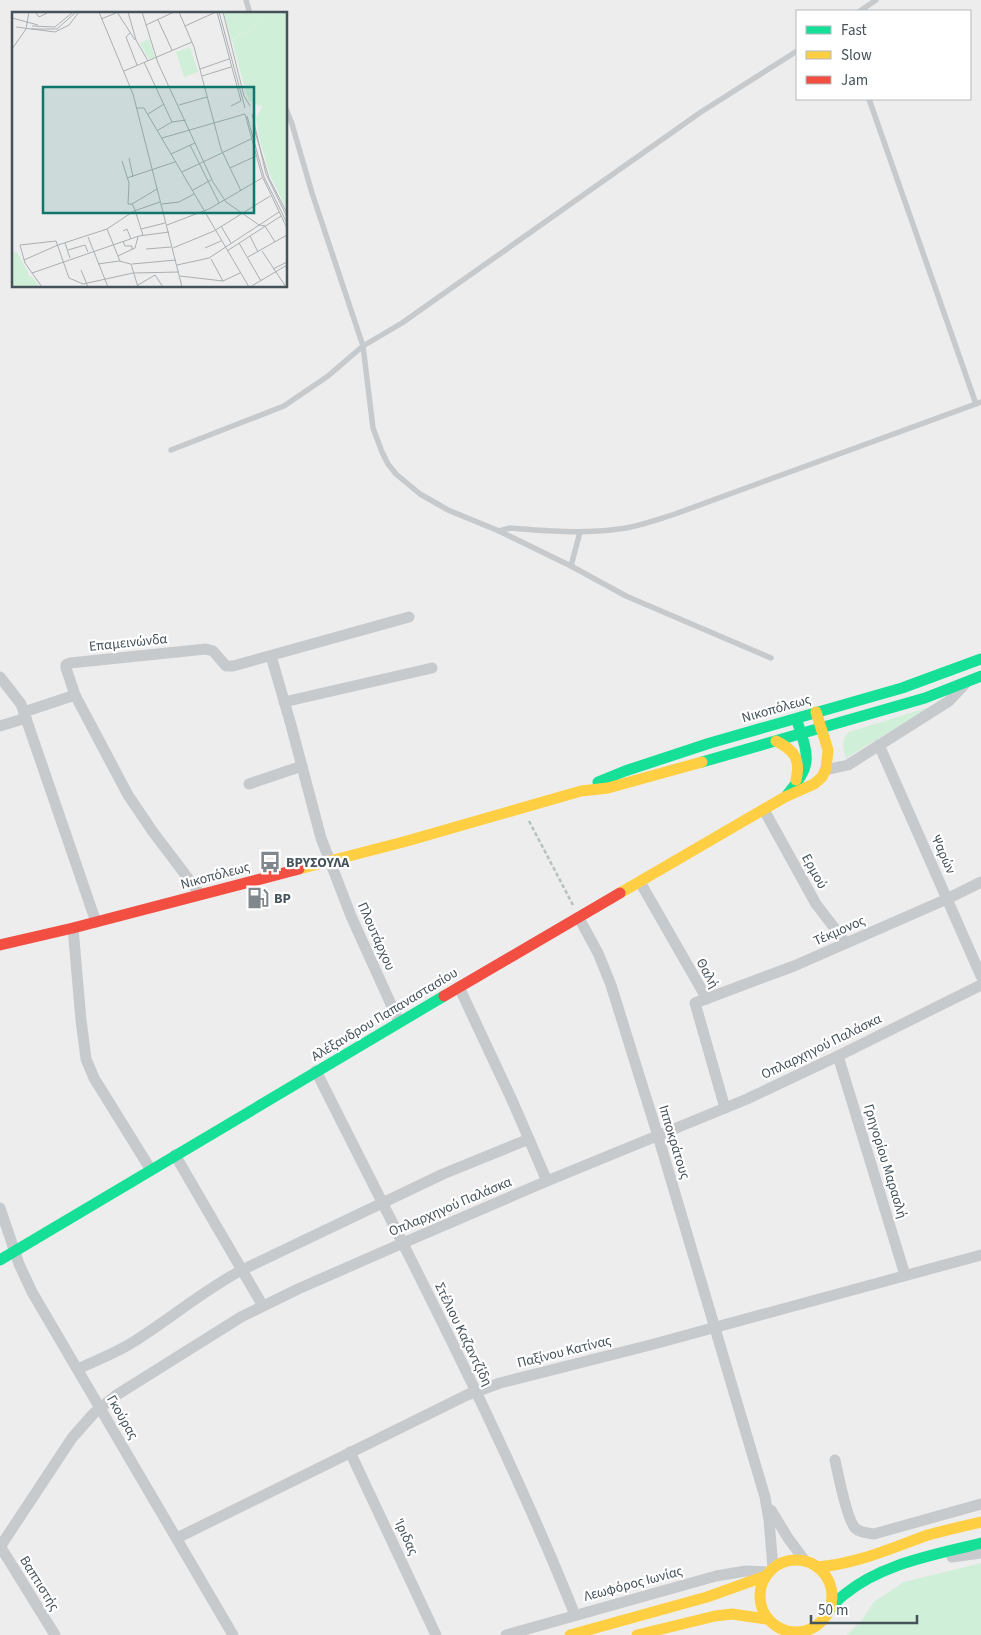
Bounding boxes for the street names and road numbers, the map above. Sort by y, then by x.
street label: Επαμεινώνδα [88,629,168,657]
street label: Νικοπόλεως [739,690,813,728]
street label: Ψαρών [926,832,961,878]
street label: Ερμού [796,850,832,893]
street label: Νικοπόλεως [178,857,252,895]
street label: Πλουτάρχου [352,899,400,974]
street label: Τέκμονος [810,911,869,951]
street label: Θαλή [691,955,724,992]
street label: Αλέξανδρου Παπαναστασίου [307,963,462,1067]
street label: Οπλαρχηγού Παλάσκα [758,1009,885,1085]
street label: Γρηγορίου Μαρασλή [858,1102,912,1221]
street label: Ιπποκράτους [653,1103,695,1182]
street label: Οπλαρχηγού Παλάσκα [386,1172,515,1242]
street label: Στέλιου Καζαντζίδη [429,1279,497,1390]
street label: Παξίνου Κατίνας [515,1331,613,1373]
street label: Γκούρας [101,1391,143,1444]
street label: Ίριδας [389,1515,423,1559]
street label: Βαπτιστής [14,1552,64,1615]
street label: Λεωφόρος Ιωνίας [582,1561,685,1607]

